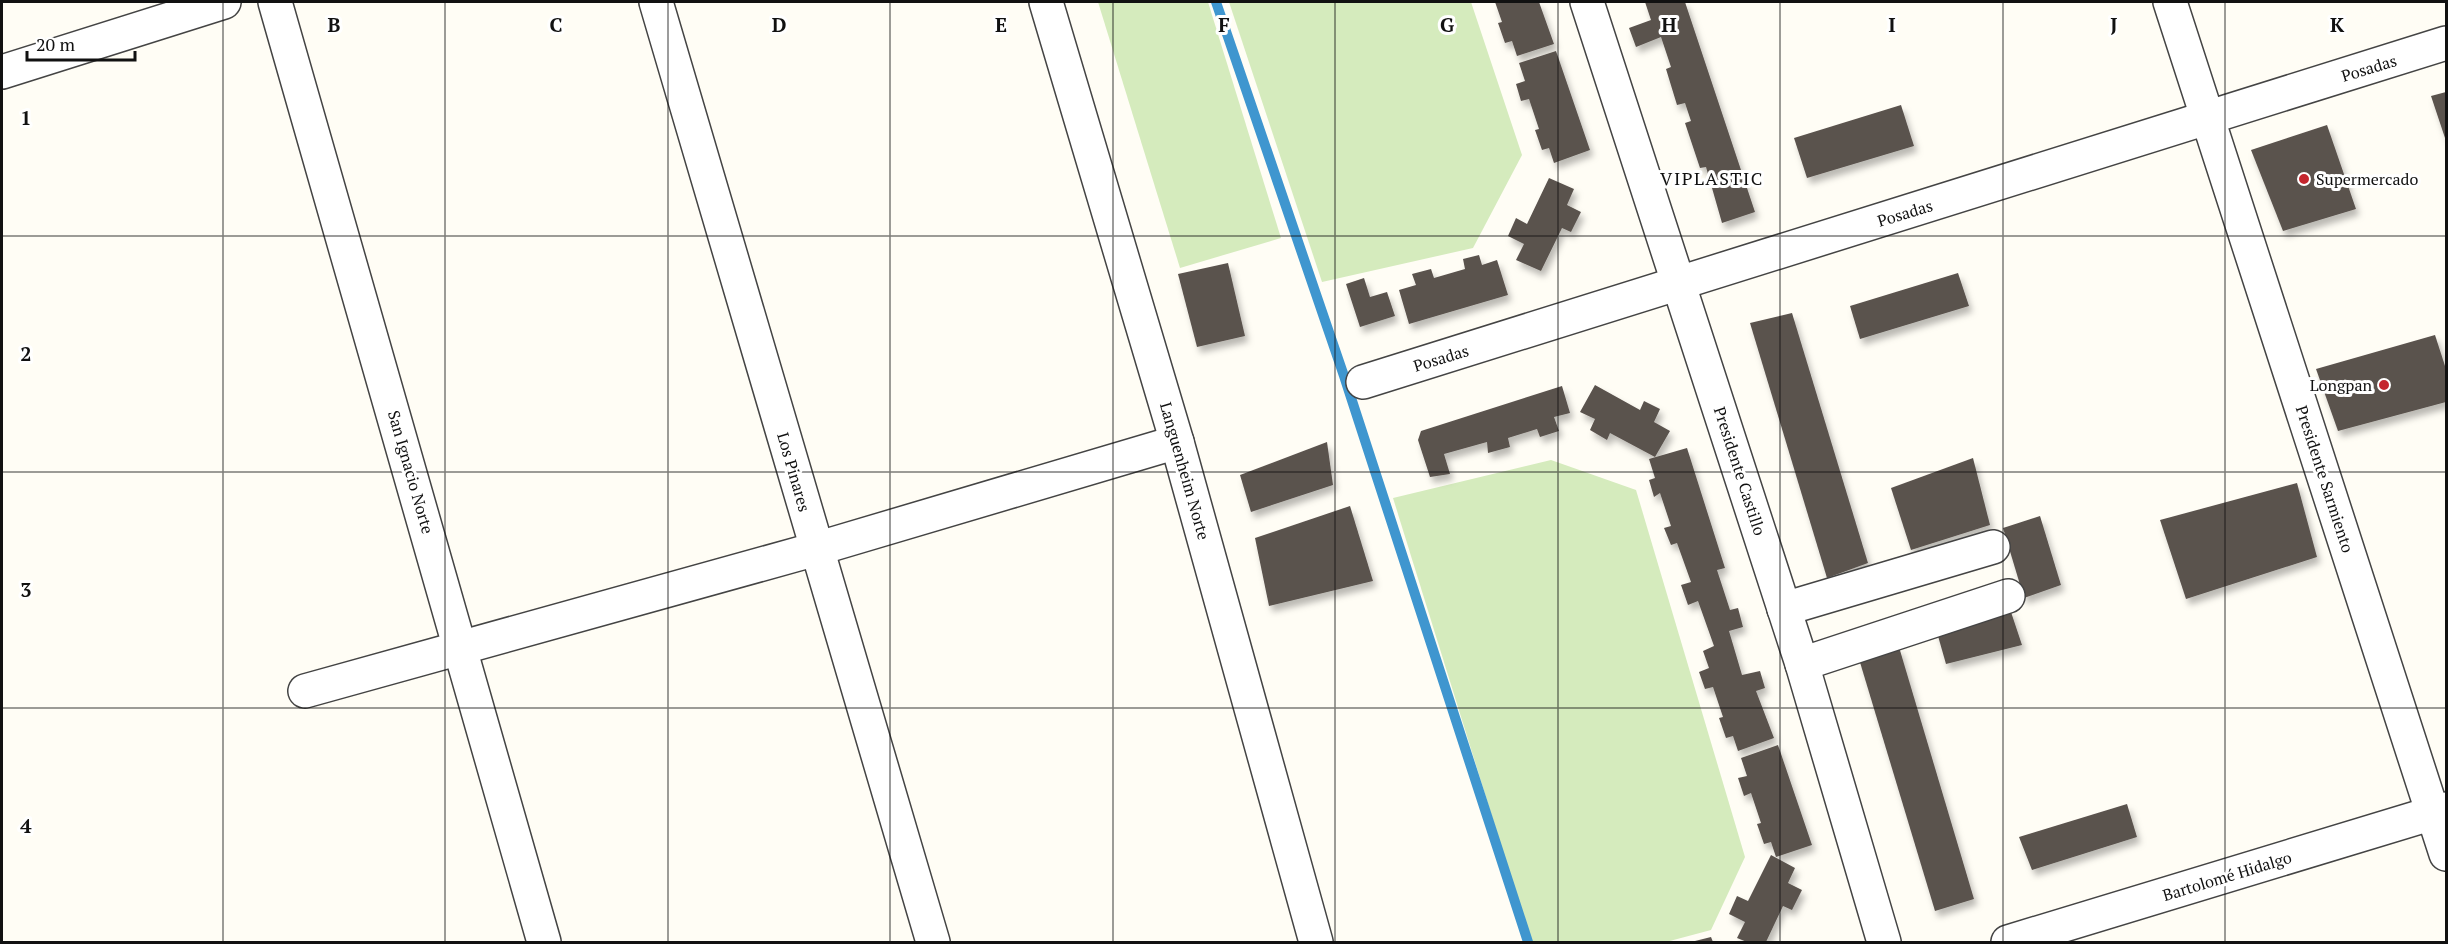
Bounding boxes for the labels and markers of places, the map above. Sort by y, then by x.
place label: Supermercado [2316,168,2418,190]
marker: Supermercado [2297,172,2311,186]
place label: Longpan [2310,374,2372,396]
marker: Longpan [2377,378,2391,392]

